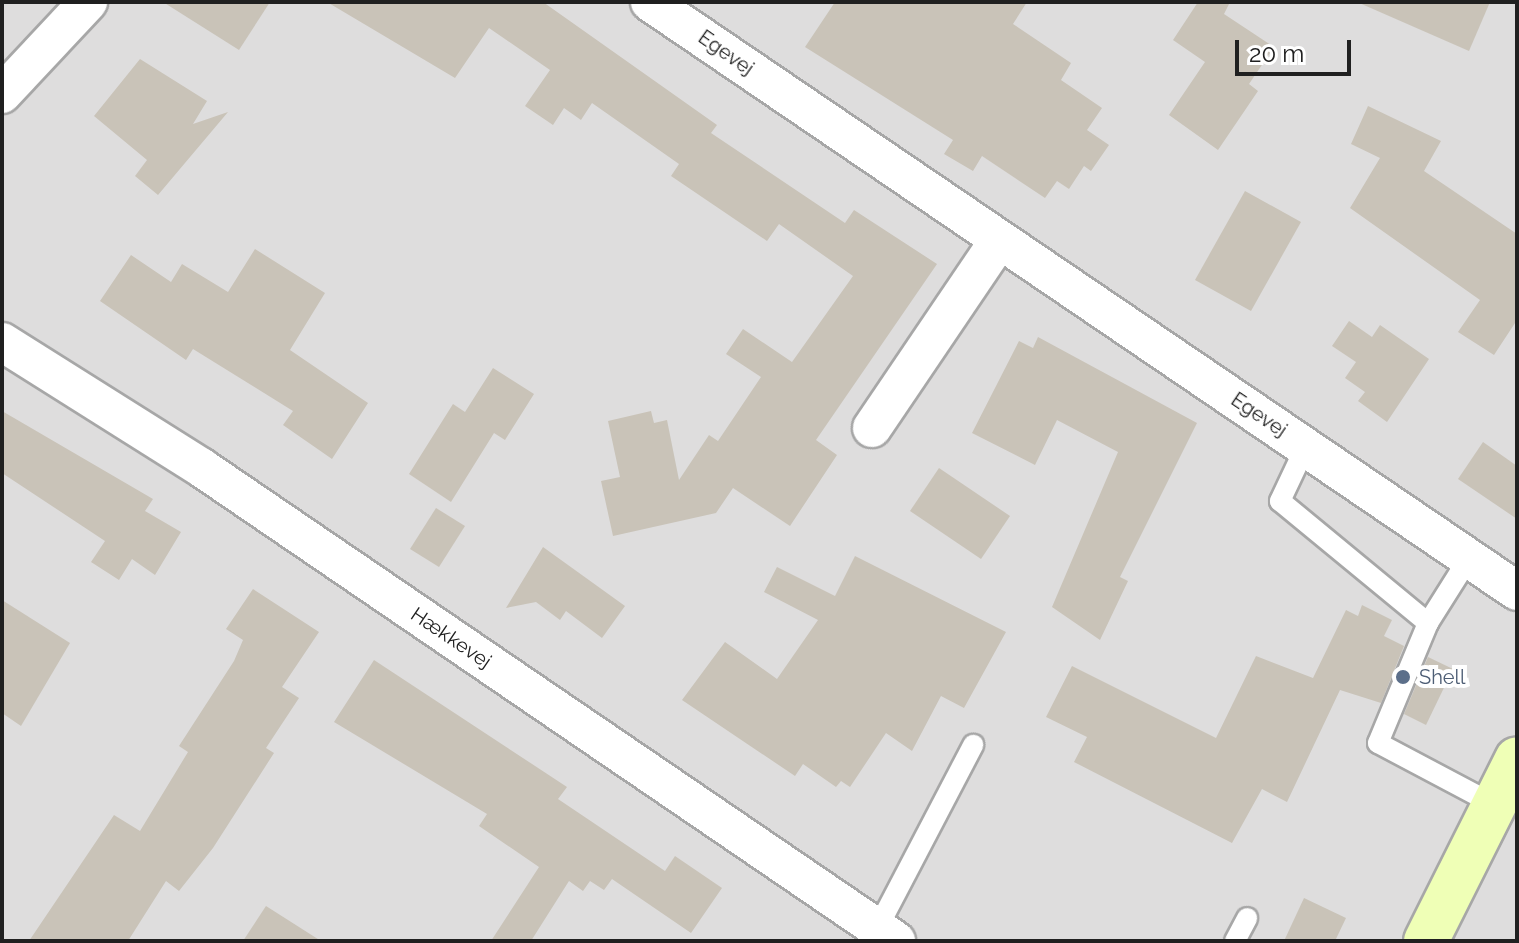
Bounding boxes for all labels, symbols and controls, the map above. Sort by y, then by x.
scale bar [1239,24,1355,74]
street label: Egevej [694,25,758,81]
text: 20 m [1249,39,1304,68]
street label: Egevej [1226,388,1292,442]
street label: Hækkevej [406,602,496,674]
place label: Shell [1419,665,1465,689]
marker: Shell [1394,668,1412,686]

